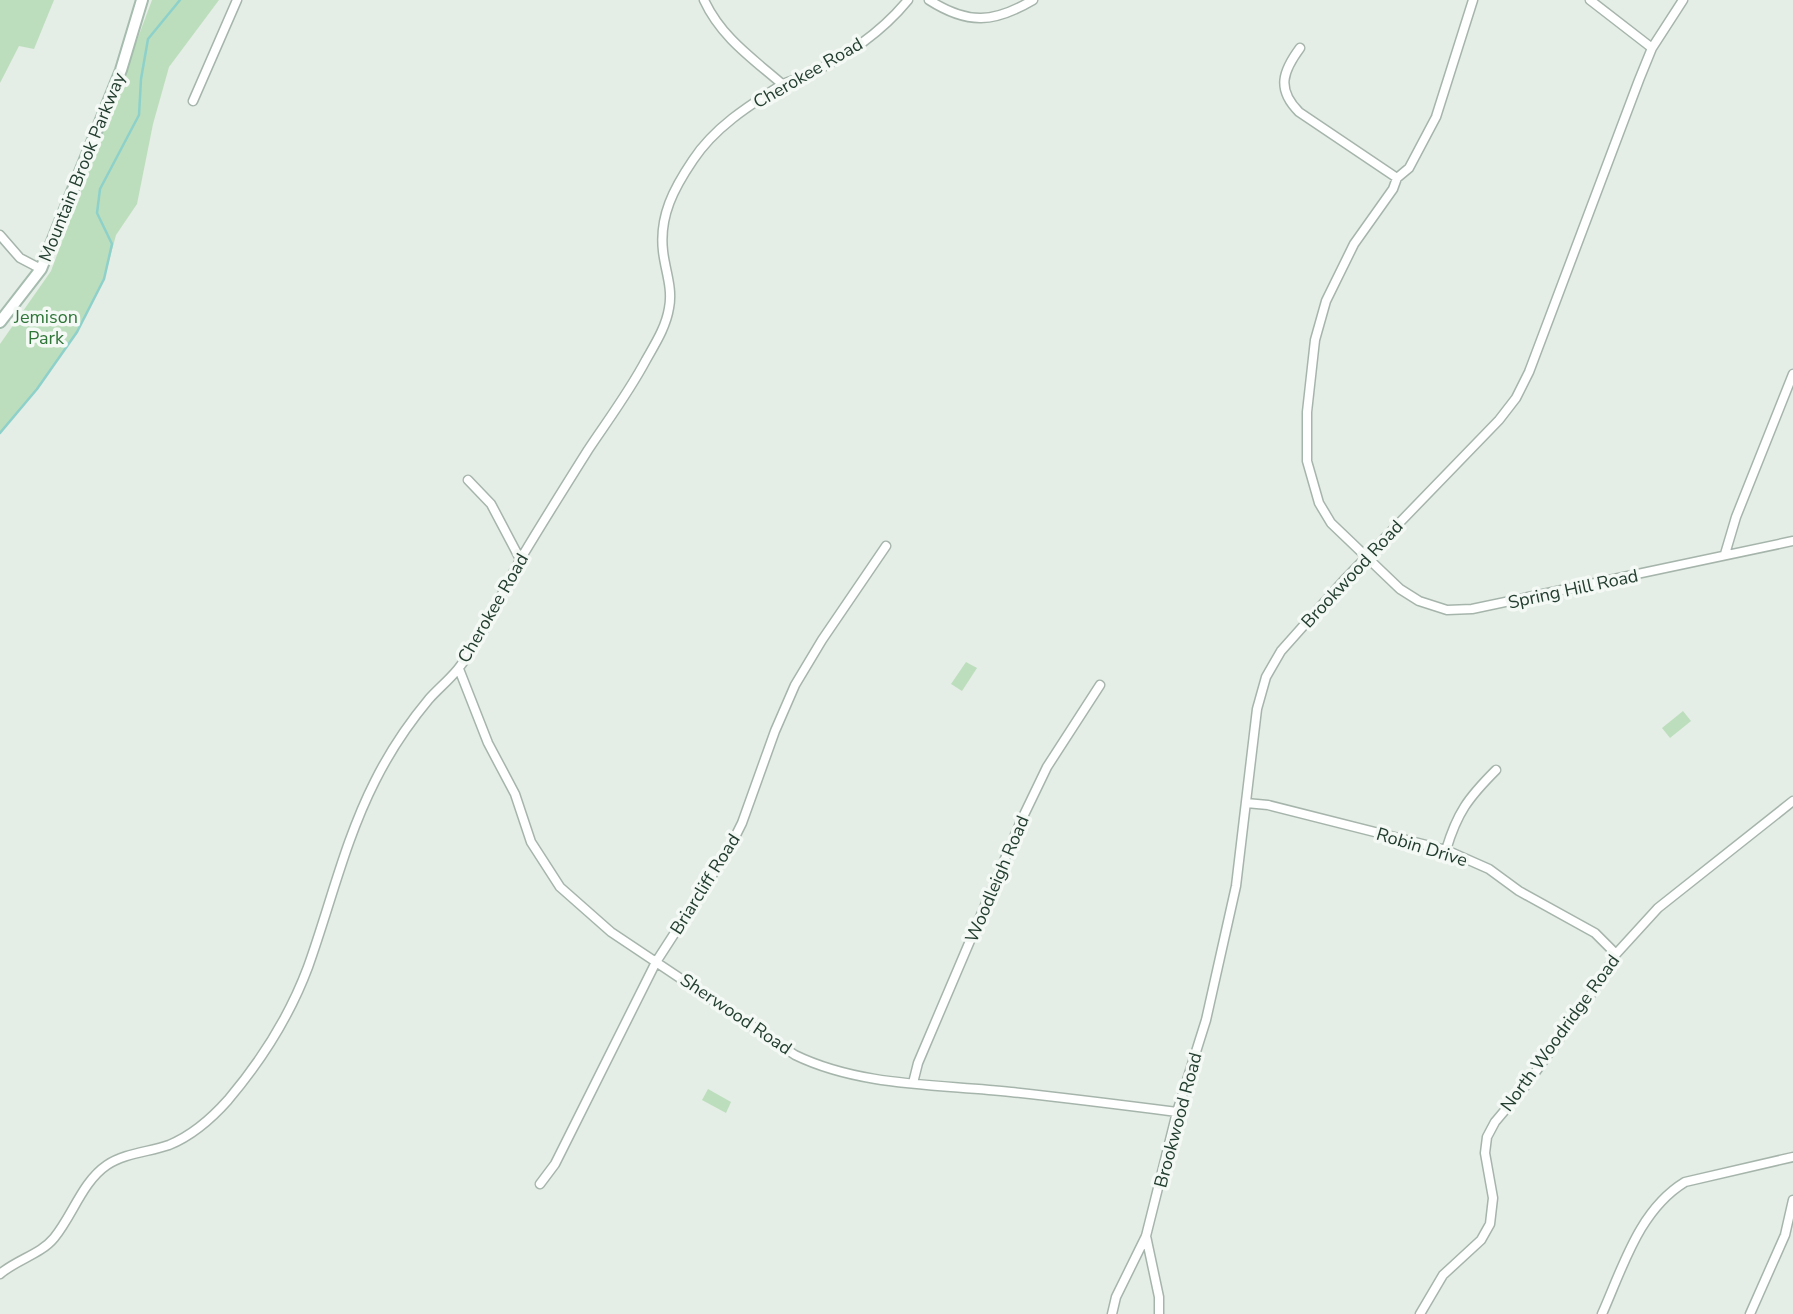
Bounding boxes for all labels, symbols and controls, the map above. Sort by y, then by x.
street label: Cherokee Road [749,32,867,114]
street label: Mountain Brook Parkway [33,68,131,265]
park label: Jemison Park [13,305,78,350]
street label: Brookwood Road [1296,515,1408,633]
street label: Cherokee Road [452,549,534,667]
street label: Spring Hill Road [1506,563,1640,615]
street label: Woodleigh Road [959,812,1035,946]
street label: Robin Drive [1374,822,1470,872]
street label: Briarcliff Road [664,829,746,939]
street label: North Woodridge Road [1495,950,1625,1116]
street label: Sherwood Road [675,968,797,1060]
street label: Brookwood Road [1148,1050,1208,1190]

